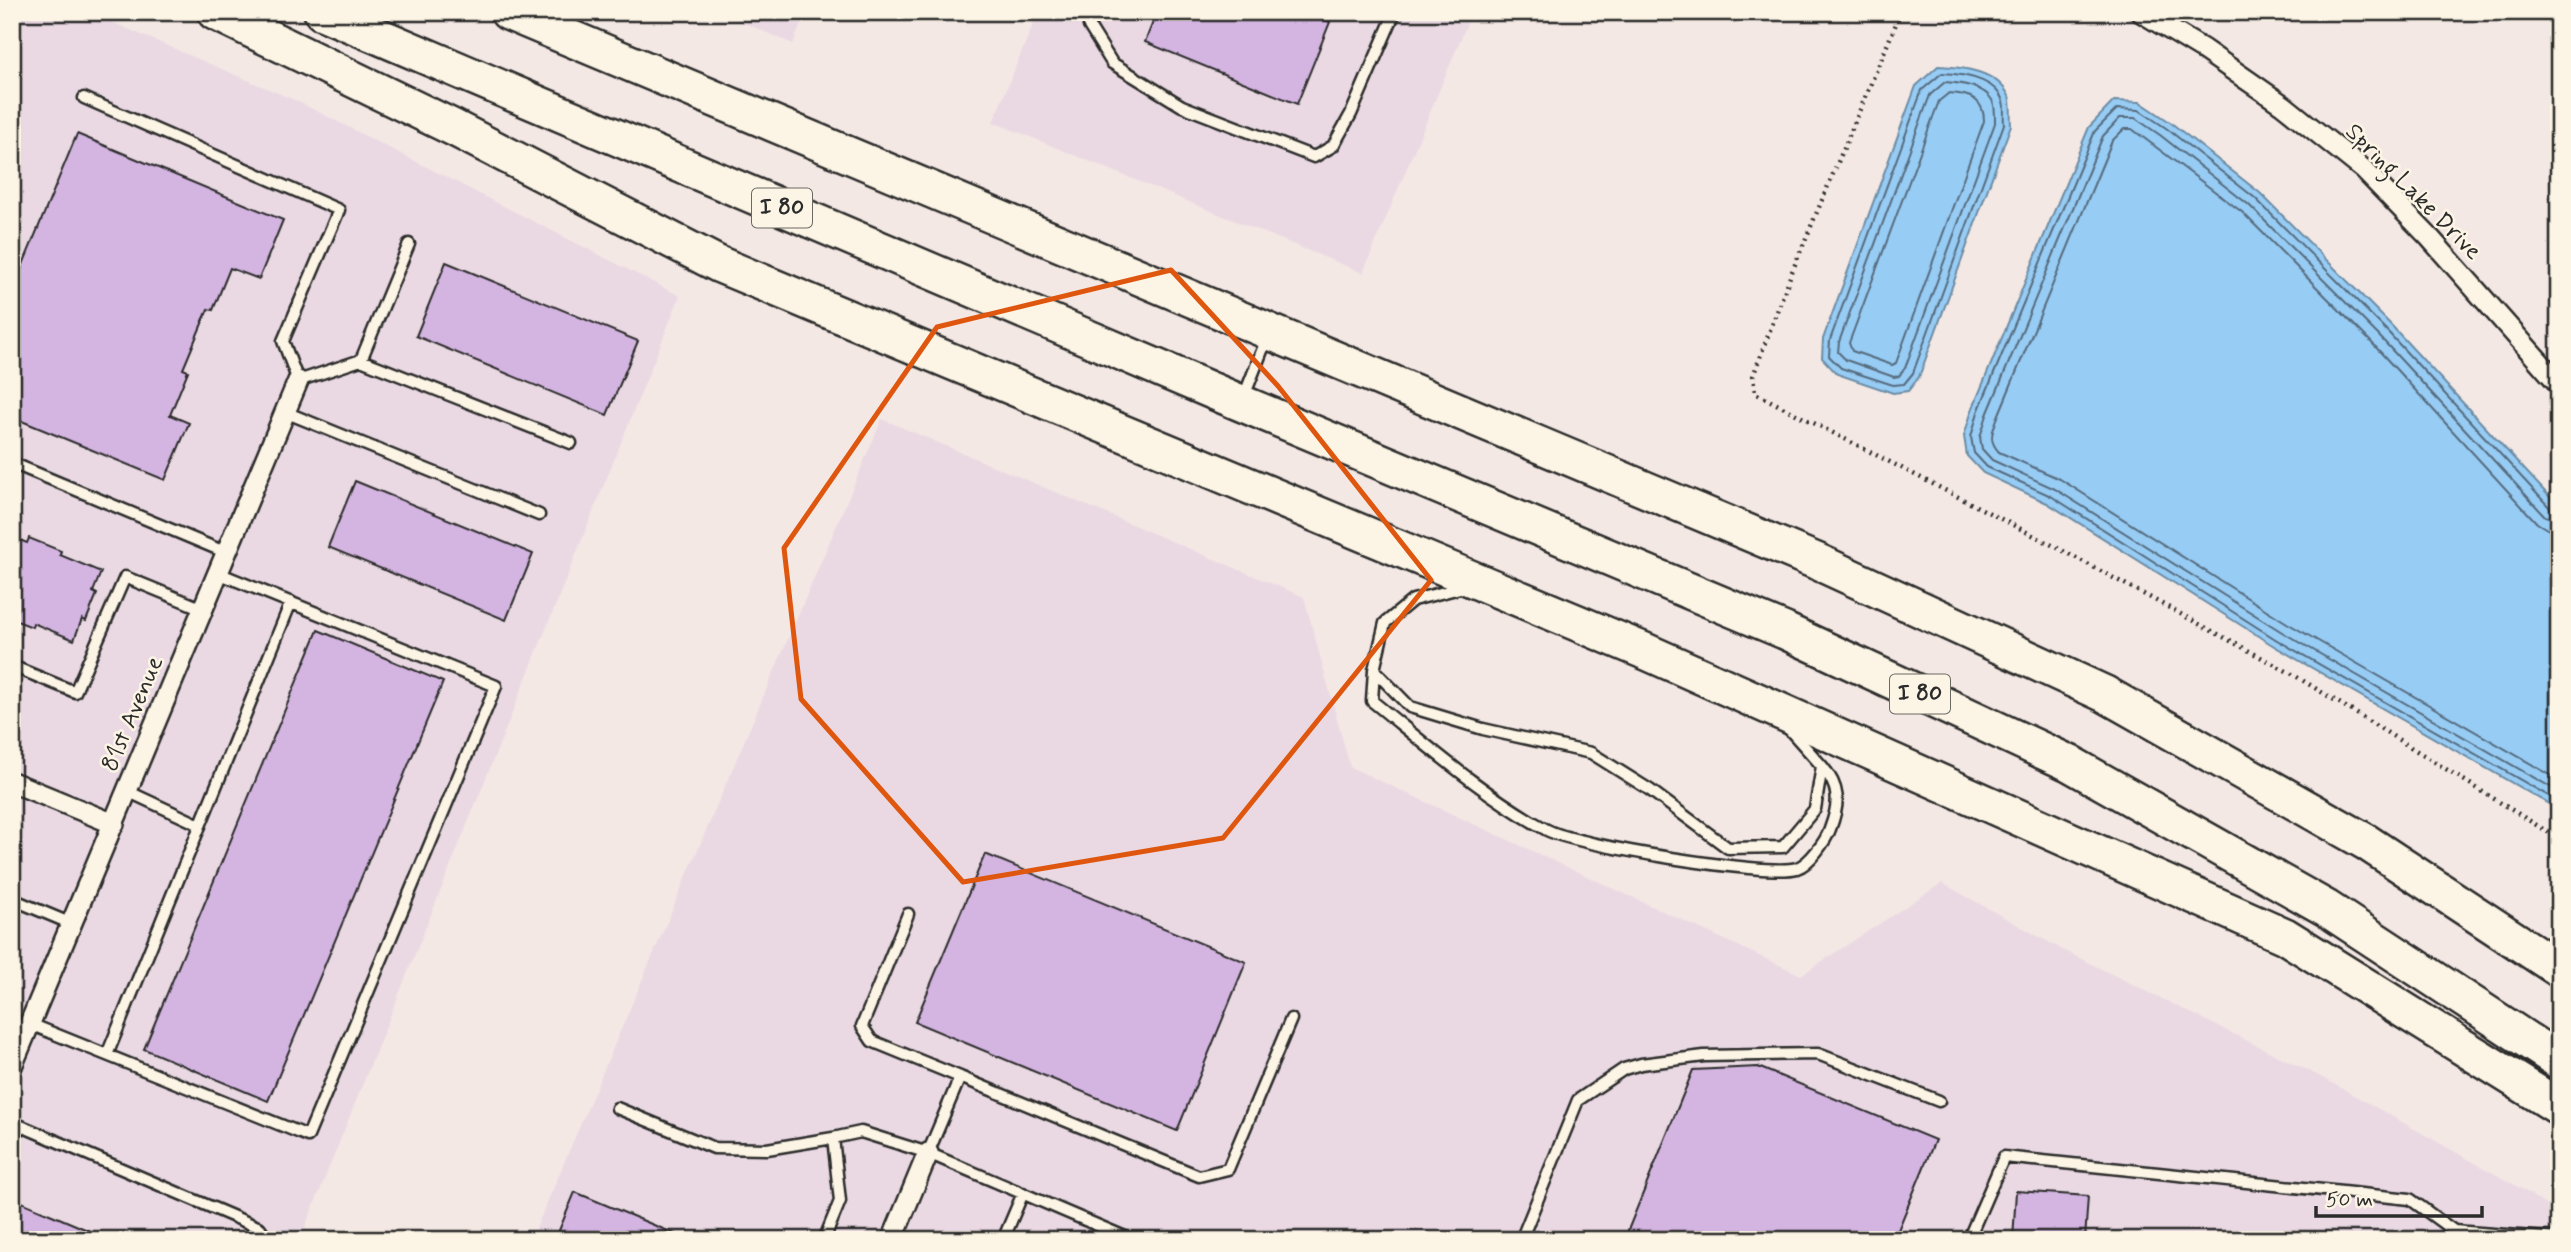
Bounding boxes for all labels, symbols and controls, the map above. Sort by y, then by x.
street label: Spring Lake Drive [2336,117,2488,269]
road number: I 80 [752,188,812,228]
street label: 81st Avenue [95,652,171,776]
road number: I 80 [1890,674,1950,714]
scale bar [2316,1175,2482,1219]
text: 50 m [2326,1186,2373,1214]

